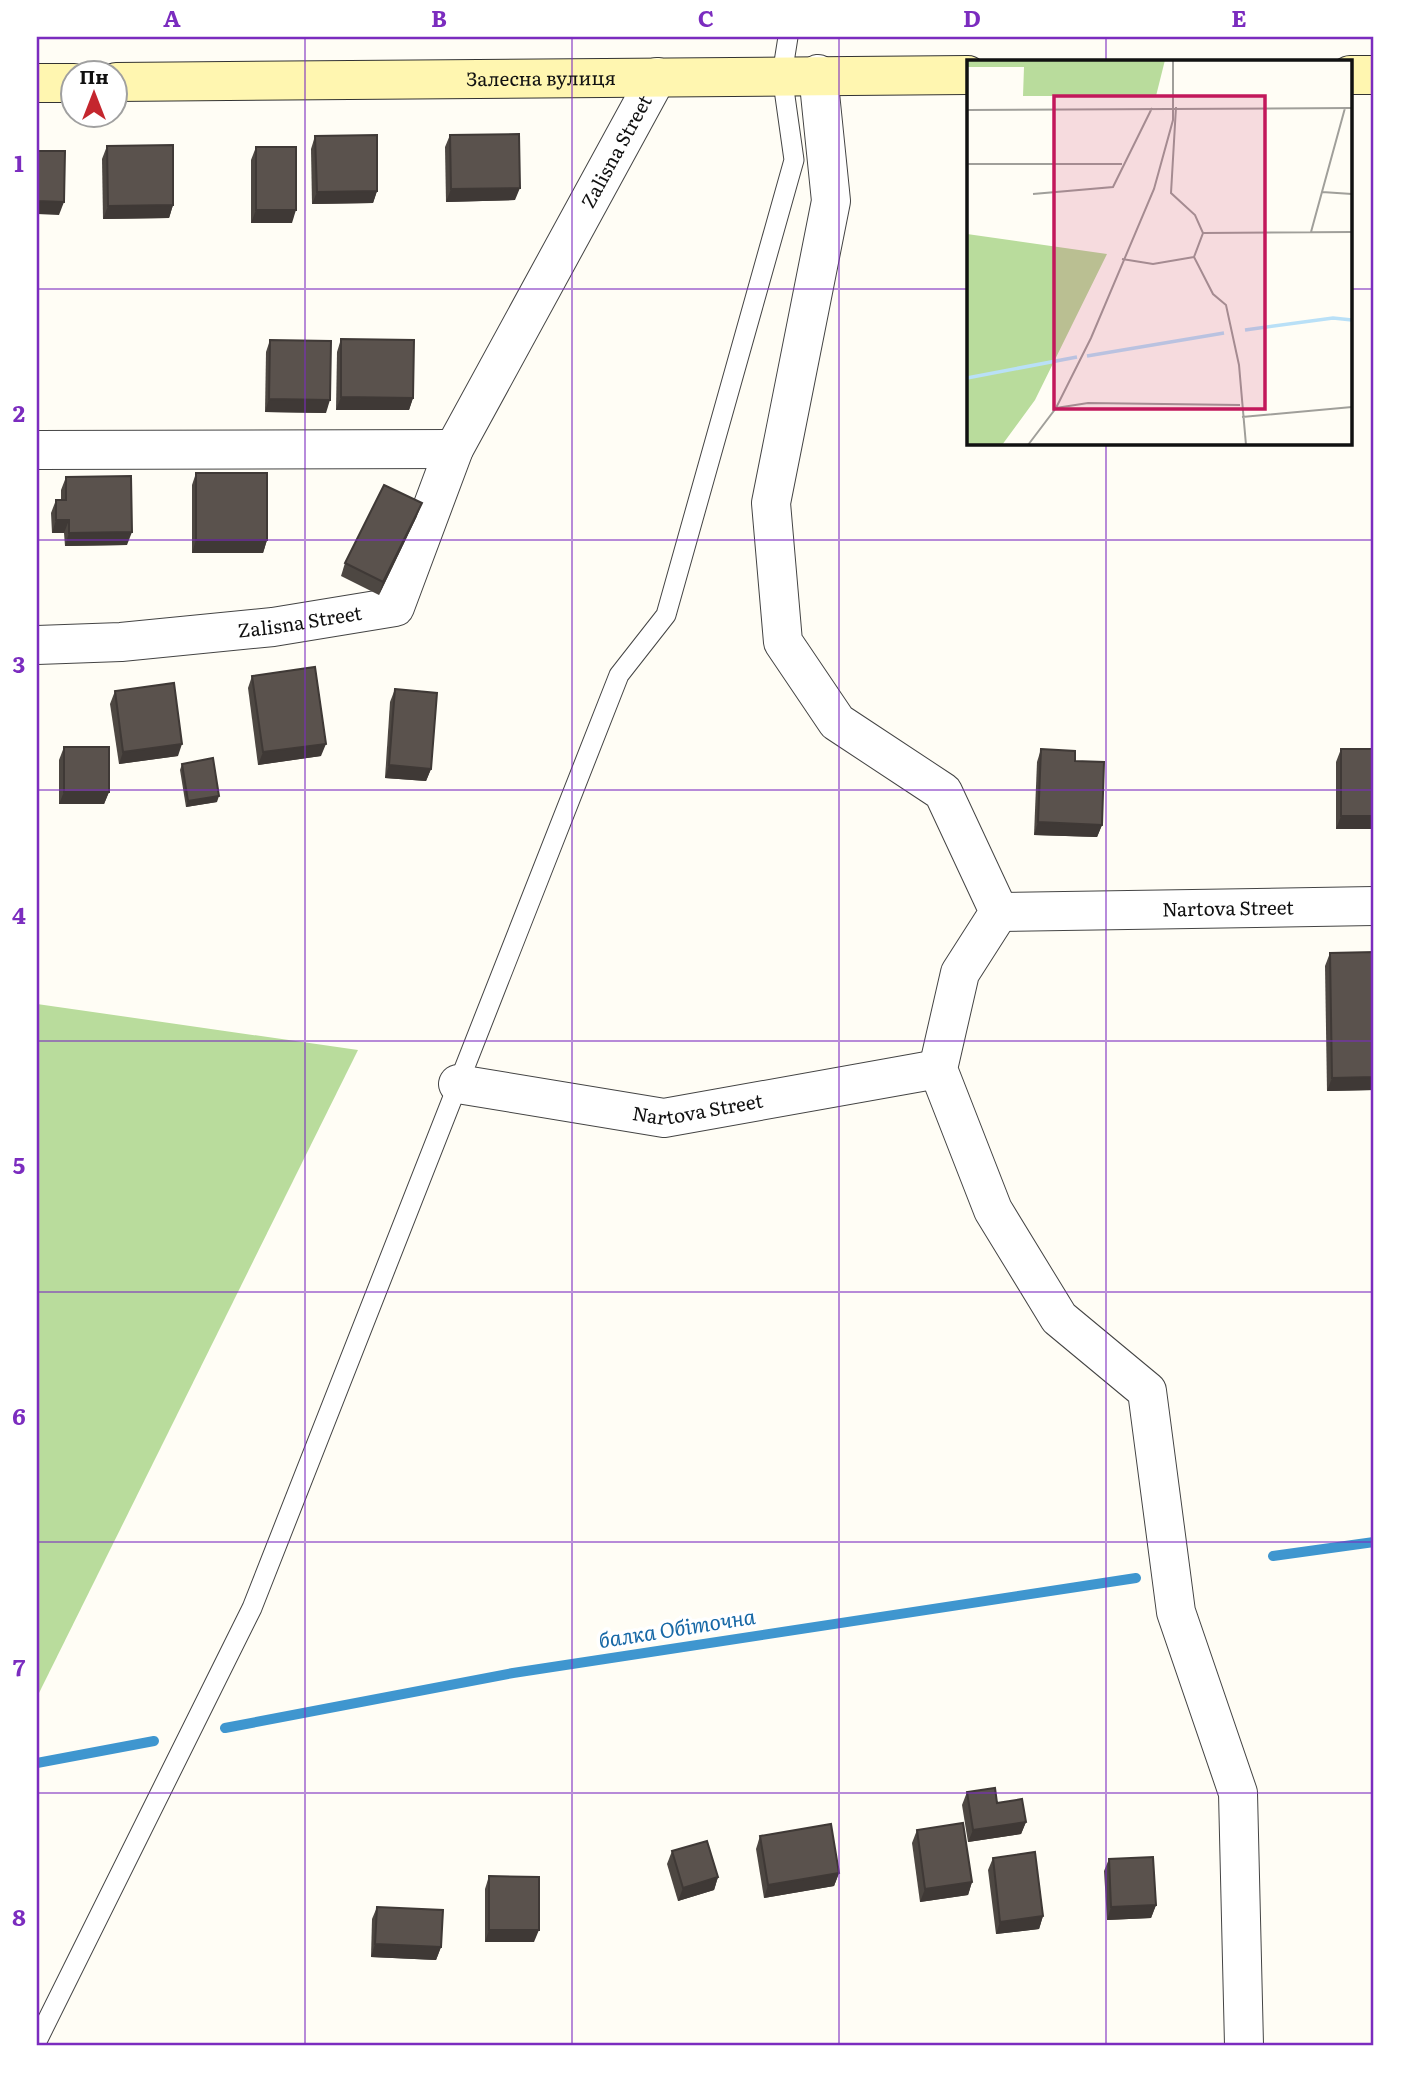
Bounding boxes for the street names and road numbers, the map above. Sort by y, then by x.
street label: Залесна вулиця [466,63,616,92]
street label: Zalisna Street [573,89,658,213]
street label: Zalisna Street [236,598,364,643]
street label: Nartova Street [1162,892,1294,922]
street label: Nartova Street [631,1086,765,1131]

